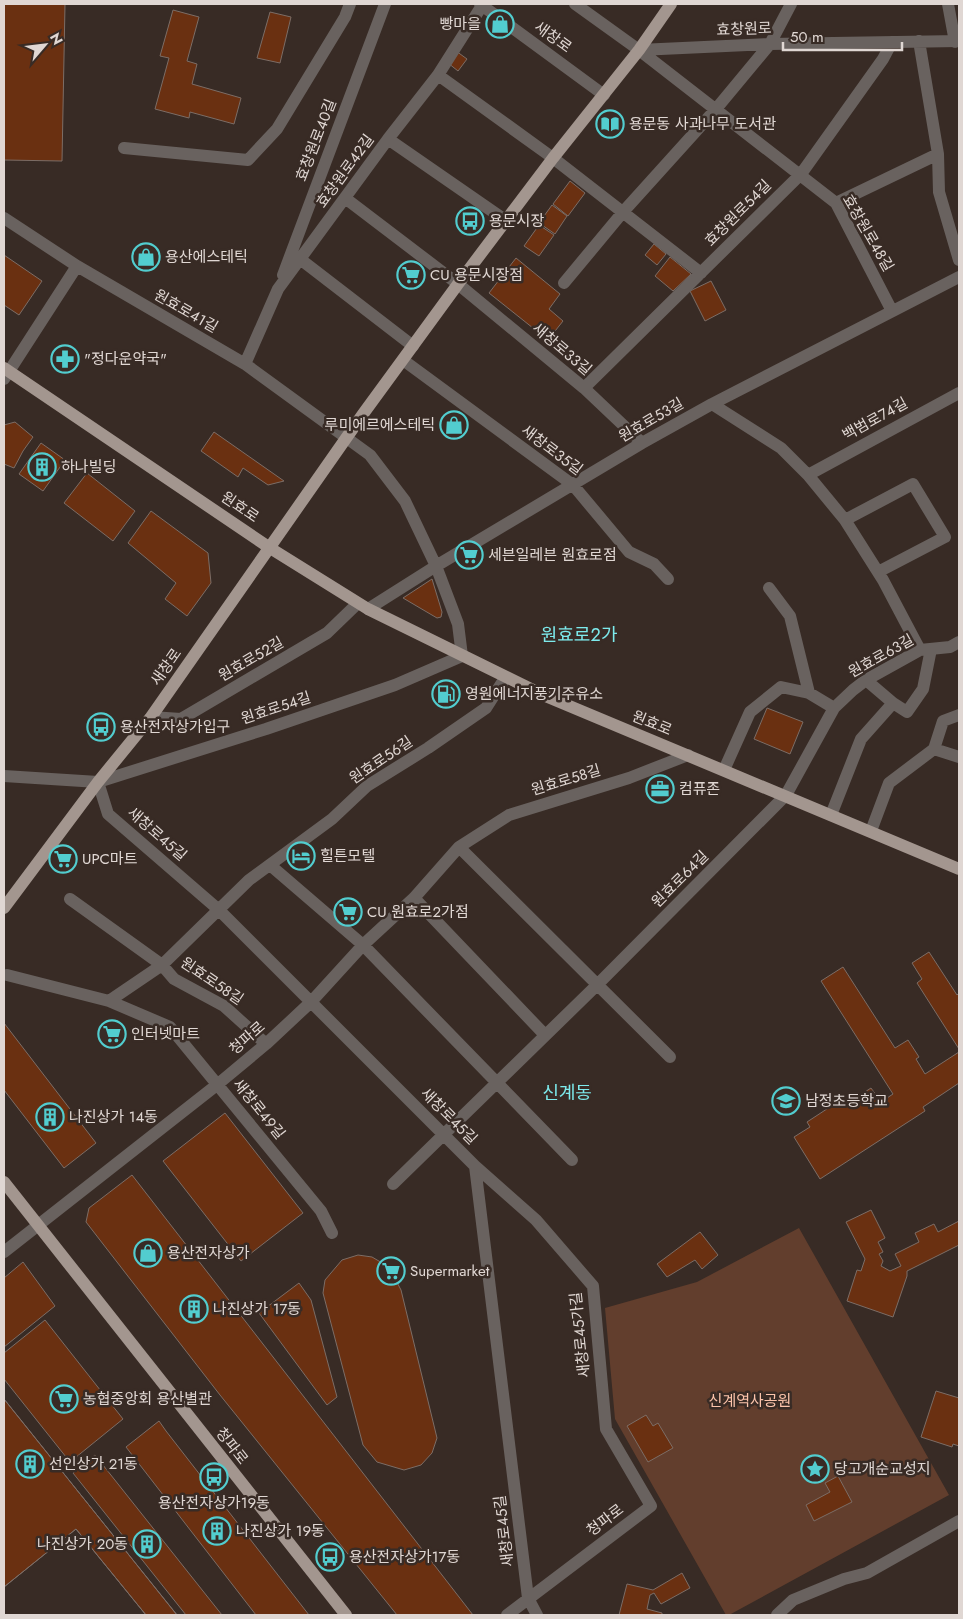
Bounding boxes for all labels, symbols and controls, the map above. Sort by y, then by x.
shop icon: 빵마을 [485,9,515,39]
place label: 빵마을 [440,13,481,35]
street label: 새창로 [530,16,576,58]
street label: 효창원로 [716,17,772,41]
north arrow [20,20,70,70]
scale bar [783,20,902,52]
text: 50 m [790,26,824,48]
text: N [45,29,68,49]
street label: 효창원로40길 [290,96,342,184]
library icon: 용문동 사과나무 도서관 [595,109,625,139]
place label: 용문동 사과나무 도서관 [629,113,776,135]
street label: 효창원로42길 [311,130,379,212]
street label: 효창원로54길 [700,175,776,251]
street label: 효창원로48길 [837,190,899,276]
bus stop icon: 용문시장 [455,206,485,236]
place label: 용문시장 [489,210,544,232]
shop icon: 용산에스테틱 [131,242,161,272]
place label: 용산에스테틱 [165,246,248,268]
supermarket icon: CU 용문시장점 [396,260,426,290]
place label: CU 용문시장점 [430,264,523,286]
street label: 원효로41길 [150,284,222,338]
street label: 새창로33길 [528,318,596,380]
pharmacy icon: "정다운약국" [50,344,80,374]
place label: "정다운약국" [84,348,167,370]
street label: 백범로74길 [838,392,912,446]
street label: 원효로53길 [614,393,688,447]
shop icon: 루미에르에스테틱 [439,410,469,440]
place label: 루미에르에스테틱 [325,414,435,436]
street label: 새창로35길 [517,420,587,480]
building icon: 하나빌딩 [27,452,57,482]
place label: 하나빌딩 [61,456,116,478]
street label: 원효로 [217,486,263,528]
supermarket icon: 세븐일레븐 원효로점 [454,540,484,570]
place label: 세븐일레븐 원효로점 [488,544,617,566]
district label: 원효로2가 [541,622,618,648]
street label: 원효로63길 [844,629,918,683]
street label: 원효로52길 [214,631,288,687]
street label: 새창로 [145,644,187,690]
fuel station icon: 영원에너지풍기주유소 [431,679,461,709]
place label: 영원에너지풍기주유소 [465,683,603,705]
street label: 원효로54길 [238,686,314,730]
street label: 원효로 [629,705,675,741]
bus stop icon: 용산전자상가입구 [86,712,116,742]
place label: 용산전자상가입구 [120,716,230,738]
street label: 원효로56길 [345,731,417,789]
street label: 원효로58길 [528,759,604,801]
office icon: 컴퓨존 [645,774,675,804]
place label: 컴퓨존 [679,778,720,800]
street label: 새창로45길 [122,802,192,866]
hotel icon: 힐튼모텔 [286,841,316,871]
supermarket icon: UPC마트 [48,844,78,874]
place label: 힐튼모텔 [320,845,375,867]
street label: 원효로64길 [647,846,713,912]
place label: UPC마트 [82,848,138,870]
supermarket icon: CU 원효로2가점 [333,897,363,927]
place label: CU 원효로2가점 [367,901,469,923]
street label: 원효로58길 [176,952,248,1010]
street label: 청파로 [224,1016,270,1060]
supermarket icon: 인터넷마트 [97,1019,127,1049]
place label: 인터넷마트 [131,1023,200,1045]
street label: 새창로49길 [228,1074,290,1144]
district label: 신계동 [542,1080,592,1106]
street label: 새창로45길 [416,1083,482,1149]
school or university icon: 남정초등학교 [771,1086,801,1116]
place label: 남정초등학교 [805,1090,888,1112]
building icon: 나진상가 14동 [35,1102,65,1132]
place label: 나진상가 14동 [69,1106,158,1128]
shop icon: 용산전자상가 [133,1238,163,1268]
place label: 용산전자상가 [167,1242,250,1264]
supermarket icon: Supermarket [376,1256,406,1286]
place label: Supermarket [410,1260,490,1282]
street label: 새창로45가길 [565,1291,595,1379]
building icon: 나진상가 17동 [179,1294,209,1324]
place label: 나진상가 17동 [213,1298,301,1320]
supermarket icon: 농협중앙회 용산별관 [49,1384,79,1414]
place label: 농협중앙회 용산별관 [83,1388,212,1410]
park label: 신계역사공원 [709,1390,791,1412]
street label: 청파로 [211,1423,253,1469]
building icon: 선인상가 21동 [15,1449,45,1479]
place label: 선인상가 21동 [49,1453,138,1475]
place icon: 당고개순교성지 [800,1454,830,1484]
place label: 당고개순교성지 [834,1458,931,1480]
bus stop icon: 용산전자상가19동 [199,1462,229,1492]
place label: 용산전자상가19동 [158,1492,270,1514]
street label: 새창로45길 [489,1494,519,1568]
street label: 청파로 [582,1499,628,1541]
building icon: 나진상가 19동 [202,1516,232,1546]
place label: 나진상가 19동 [236,1520,325,1542]
building icon: 나진상가 20동 [132,1529,162,1559]
place label: 나진상가 20동 [37,1533,128,1555]
bus stop icon: 용산전자상가17동 [315,1542,345,1572]
place label: 용산전자상가17동 [349,1546,460,1568]

